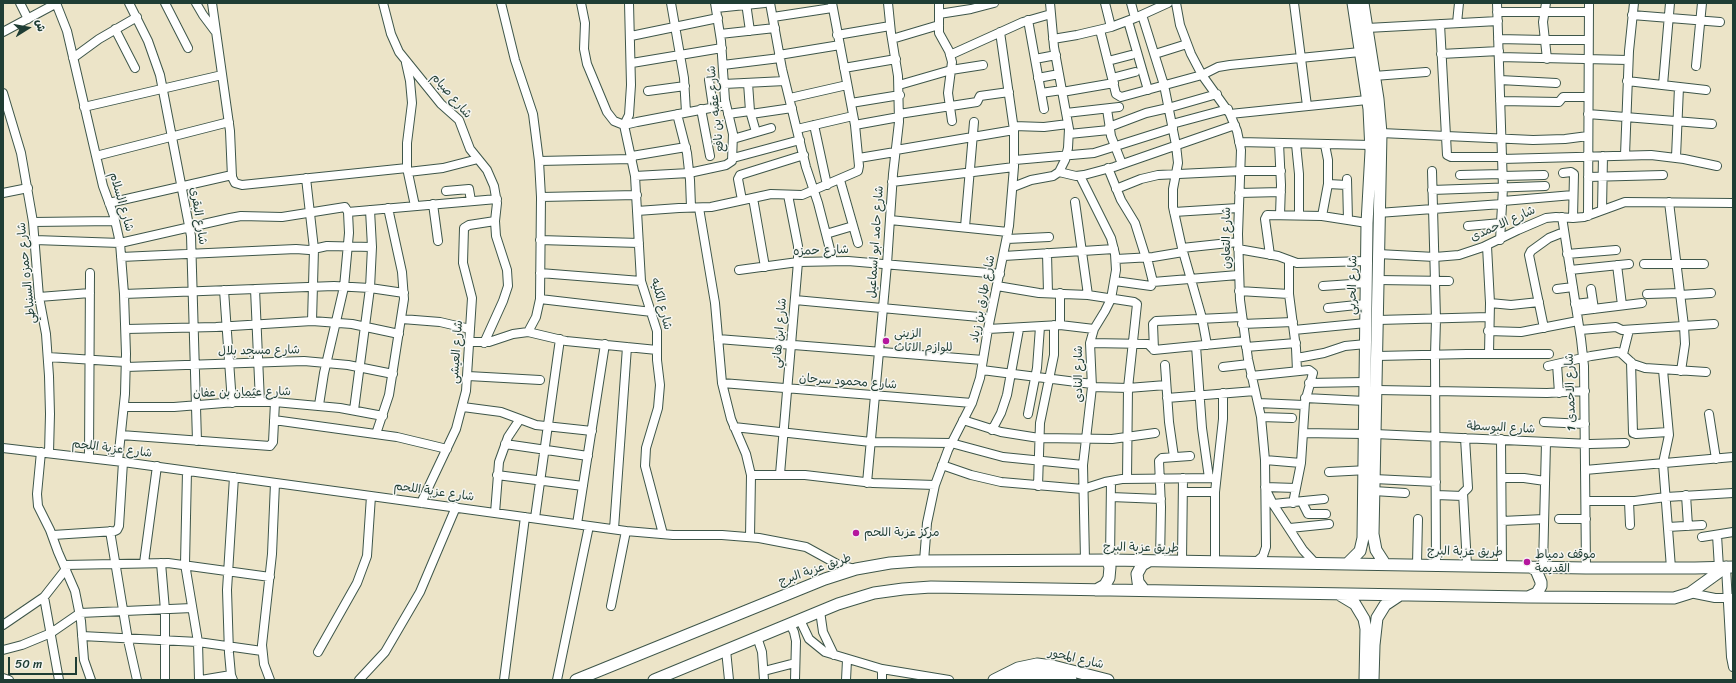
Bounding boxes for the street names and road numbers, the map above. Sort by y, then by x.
street label: شارع عقبه بن نافع [704,65,728,153]
street label: شارع صيام [428,71,474,121]
street label: شارع السلام [106,171,136,233]
street label: شارع حامد ابو اسماعيل [865,185,887,299]
street label: شارع البقرى [186,186,210,246]
street label: شارع الاحمدى [1468,203,1538,245]
street label: شارع التعاون [1220,207,1234,269]
street label: شارع حمزه السنباطي [15,222,39,324]
street label: شارع حمزه [793,243,849,259]
street label: شارع طارق بن زياد [967,254,999,344]
street label: شارع الحربي [1345,255,1361,315]
street label: شارع الكليه [647,276,675,332]
street label: شارع ابن هاني [770,297,790,369]
street label: شارع العيشى [448,320,466,384]
street label: شارع مسجد بلال [218,343,300,359]
street label: شارع النادى [1072,345,1086,403]
street label: شارع الاحمدى 1 [1562,353,1580,431]
street label: شارع محمود سرحان [799,371,897,393]
street label: شارع عثمان بن عفان [193,385,291,401]
street label: شارع البوسطة [1466,419,1536,437]
street label: شارع عزبة اللحم [71,437,153,461]
street label: شارع عزبة اللحم [393,479,475,505]
street label: طريق عزبة البرج [1103,540,1179,556]
street label: طريق عزبة البرج [1427,544,1503,560]
street label: طريق عزبة البرج [777,551,853,589]
street label: شارع المحور [1047,646,1105,672]

